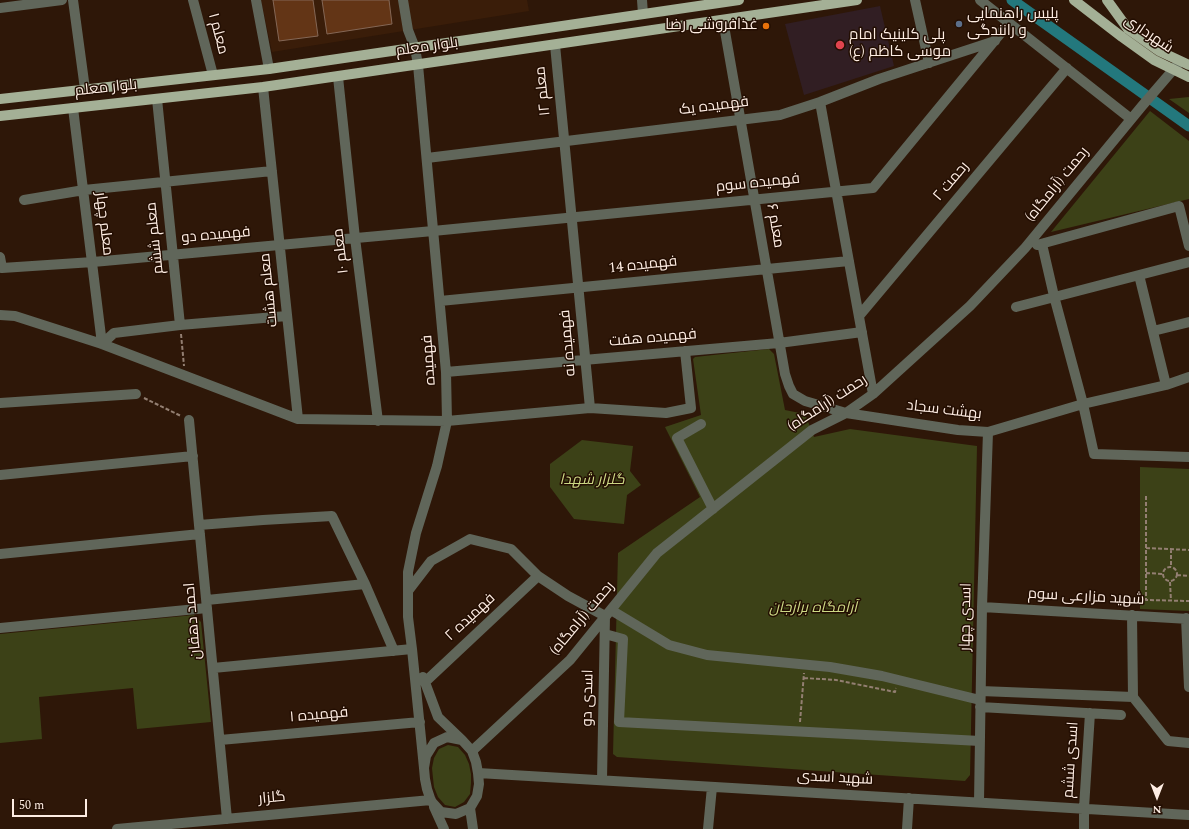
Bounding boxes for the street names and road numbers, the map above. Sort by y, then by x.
street label: معلم ۱ [203,11,231,57]
street label: شهرداری [1120,12,1176,58]
street label: بلوار معلم [395,35,459,61]
street label: معلم ۱۲ [532,65,556,117]
street label: بلوار معلم [74,77,138,101]
street label: فهمیده یک [678,94,750,120]
street label: رحمت (آرامگاه) [1022,144,1094,226]
street label: رحمت ۲ [930,158,974,206]
street label: فهمیده سوم [715,171,801,197]
street label: معلم چهار [90,191,116,257]
street label: معلم ششم [143,201,169,275]
street label: معلم ۶ [761,202,787,250]
street label: فهمیده دو [181,224,251,248]
street label: معلم ۱۰ [330,227,354,275]
street label: معلم هشت [257,252,283,328]
street label: فهمیده 14 [608,253,678,279]
street label: فهمیده نه [557,309,581,377]
street label: فهمیده هفت [608,326,698,352]
street label: فهمیده [419,334,441,386]
street label: رحمت (آرامگاه) [785,372,871,436]
street label: بهشت سجاد [905,397,983,425]
street label: رحمت (آرامگاه) [547,578,619,660]
street label: احمد دهقان [182,582,206,660]
street label: اسدی چهار [957,583,977,651]
street label: شهید مزارعی سوم [1027,586,1145,610]
street label: فهمیده ۲ [442,590,500,646]
street label: اسدی دو [580,669,598,727]
street label: فهمیده ۱ [289,704,349,728]
street label: اسدی ششم [1060,721,1084,799]
street label: شهید اسدی [796,768,874,790]
street label: گلزار [258,789,286,809]

